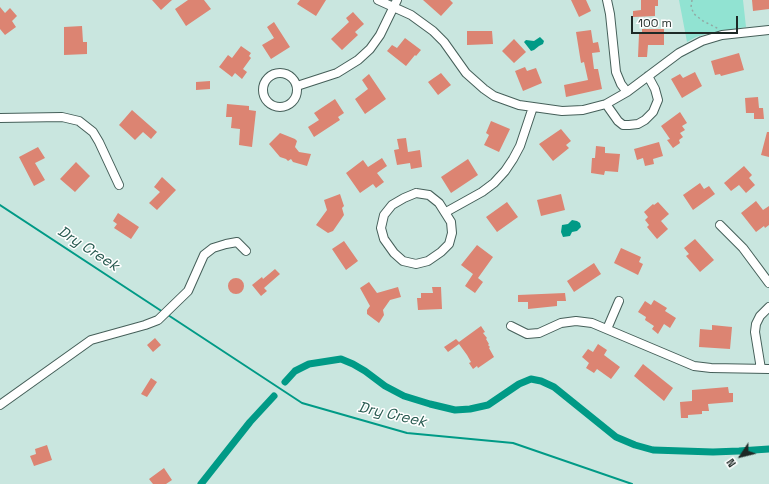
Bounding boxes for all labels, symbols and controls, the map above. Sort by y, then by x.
scale bar [633,8,740,34]
text: 100 m [638,15,672,31]
water label: Dry Creek [54,223,122,275]
water label: Dry Creek [356,398,428,432]
north arrow [721,436,761,476]
text: N [723,456,739,470]

